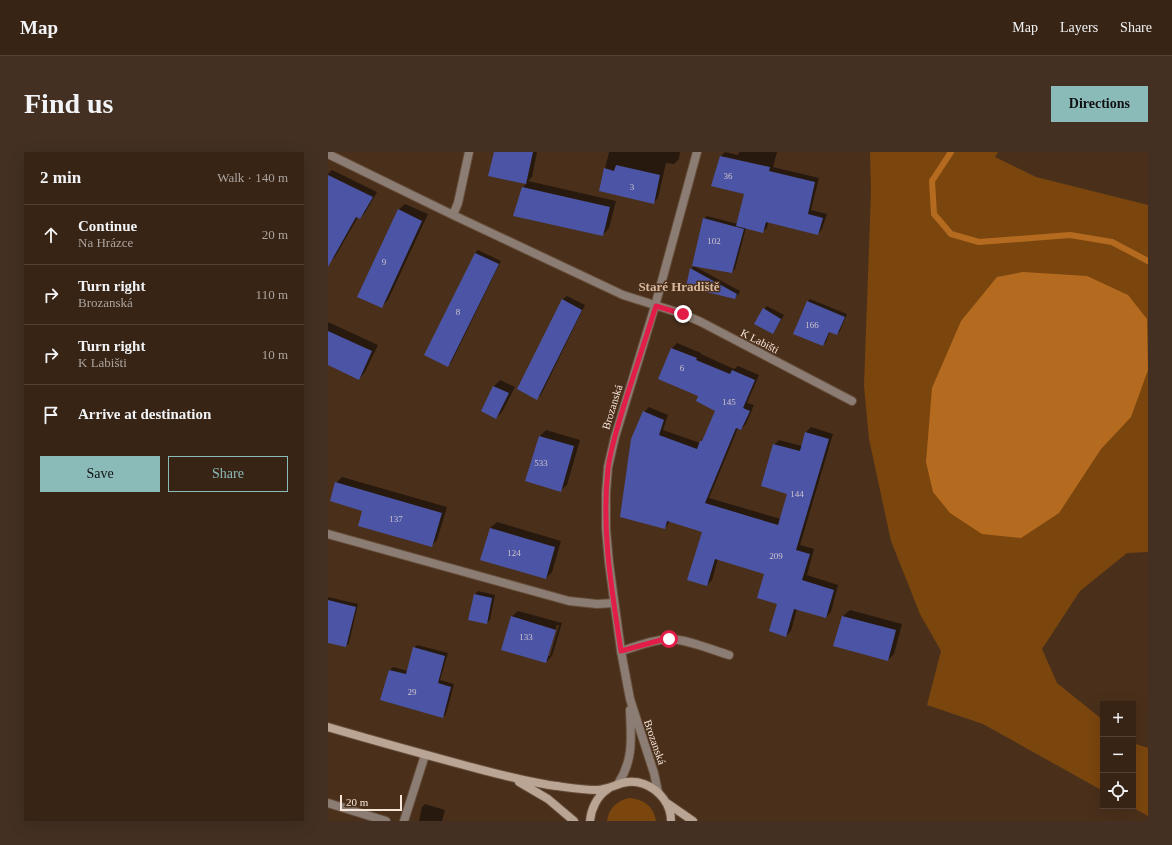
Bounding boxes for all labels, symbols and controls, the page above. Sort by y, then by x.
text: Map [20,17,58,38]
text: Map [1012,20,1038,35]
text: Layers [1060,20,1098,35]
text: Share [1120,20,1152,35]
button: Directions [1051,86,1148,122]
text: Find us [24,88,114,119]
text: 2 min [40,168,81,187]
text: Walk · 140 m [217,170,288,185]
house number: 36 [724,171,733,181]
house number: 3 [630,182,635,192]
text: Continue [78,218,137,234]
icon: ahead [40,224,62,246]
text: 20 m [262,227,288,242]
text: Na Hrázce [78,235,133,250]
house number: 102 [707,236,721,246]
house number: 9 [382,257,387,267]
text: Turn right [78,278,145,294]
district label: Staré Hradiště [638,279,720,294]
icon: right [40,284,62,306]
text: 110 m [256,287,288,302]
text: Brozanská [78,295,133,310]
route end [674,305,692,323]
house number: 8 [456,307,461,317]
house number: 166 [805,320,819,330]
street label: K Labišti [739,326,781,356]
text: Turn right [78,338,145,354]
icon: right [40,344,62,366]
text: 10 m [262,347,288,362]
text: K Labišti [78,355,127,370]
house number: 6 [680,363,685,373]
street label: Brozanská [599,383,625,431]
house number: 145 [722,397,736,407]
icon: arrive [40,404,62,426]
text: Arrive at destination [78,406,211,422]
button: Save [40,456,160,492]
button: Share [168,456,288,492]
house number: 533 [534,458,548,468]
house number: 144 [790,489,804,499]
house number: 137 [389,514,403,524]
house number: 124 [507,548,521,558]
house number: 209 [769,551,783,561]
route start [660,630,678,648]
house number: 133 [519,632,533,642]
house number: 29 [408,687,417,697]
map controls [1100,701,1136,809]
button: + [1100,701,1136,737]
street label: Brozanská [642,718,668,766]
button: − [1100,737,1136,773]
button: locate [1100,773,1136,809]
scale bar [340,793,402,812]
text: 20 m [346,796,368,808]

